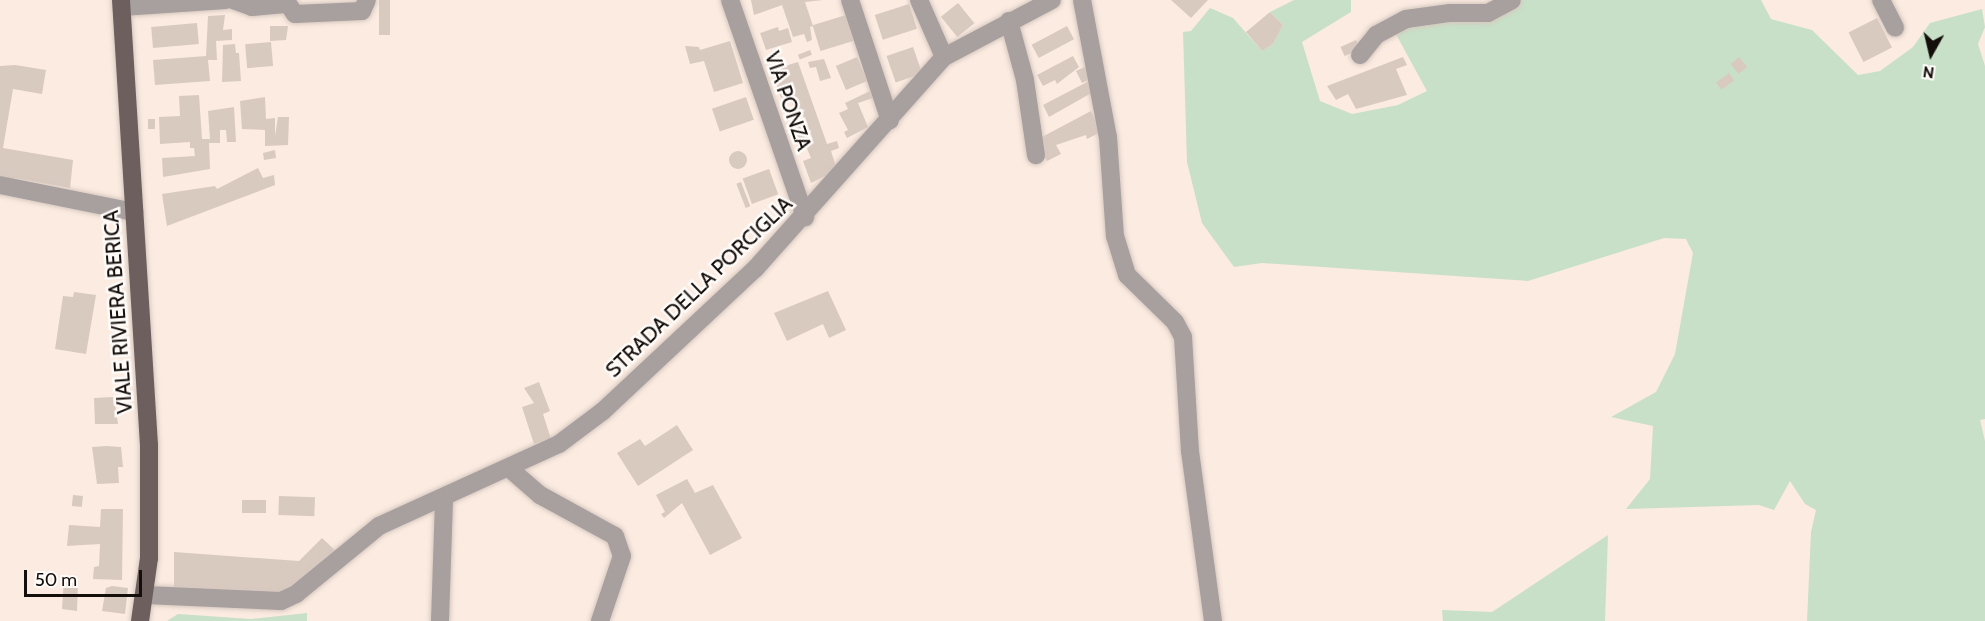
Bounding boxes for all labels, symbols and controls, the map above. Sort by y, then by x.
north arrow [1901,24,1961,84]
street label: VIA PONZA [759,48,817,154]
text: N [1922,62,1935,83]
street label: STRADA DELLA PORCIGLIA [601,191,797,383]
street label: VIALE RIVIERA BERICA [98,209,138,415]
scale bar [27,558,146,596]
text: 50 m [35,569,77,591]

